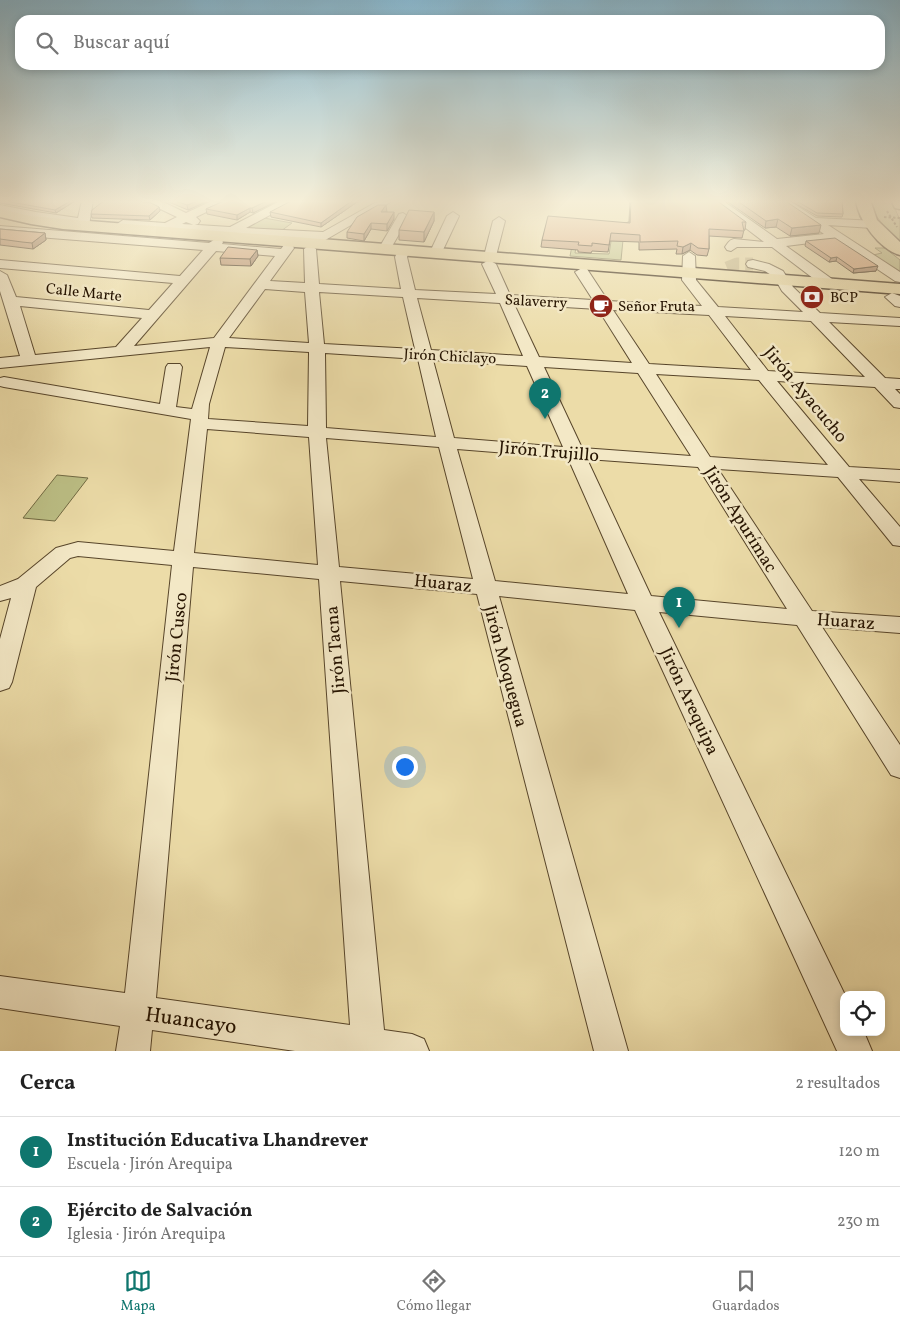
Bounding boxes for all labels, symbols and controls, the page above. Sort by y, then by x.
search box [15,15,885,70]
icon: search [33,29,61,57]
text: Buscar aquí [73,30,170,56]
street label: Calle Marte [45,279,123,308]
bank icon: BCP [799,284,825,310]
place label: BCP [830,288,858,309]
street label: Salaverry [504,290,568,315]
cafe icon: Señor Fruta [588,293,614,319]
place label: Señor Fruta [618,297,695,318]
street label: Jirón Ayacucho [757,341,853,449]
street label: Jirón Chiclayo [403,345,497,370]
pin: 2 [529,378,561,419]
street label: Jirón Trujillo [498,436,600,469]
street label: Jirón Apurímac [697,462,782,578]
street label: Huaraz [413,569,473,600]
pin: 1 [663,587,695,628]
street label: Jirón Cusco [160,591,195,683]
street label: Jirón Moquegua [476,602,533,730]
street label: Jirón Tacna [320,605,353,695]
street label: Huaraz [816,608,876,637]
street label: Jirón Arequipa [653,644,725,760]
your location [392,754,418,780]
map controls [840,991,885,1036]
button: locate [840,991,885,1036]
street label: Huancayo [143,1001,238,1042]
text: Cerca [20,1069,75,1098]
text: 2 resultados [795,1073,880,1095]
text: Institución Educativa Lhandrever [67,1128,368,1154]
text: 1 [33,1141,39,1163]
text: 120 m [838,1141,880,1163]
text: Escuela · Jirón Arequipa [67,1154,233,1176]
text: Ejército de Salvación [67,1198,253,1224]
text: 2 [32,1211,40,1233]
text: 230 m [837,1211,880,1233]
text: Iglesia · Jirón Arequipa [67,1224,226,1246]
tab: Mapa [121,1267,156,1316]
tab: Cómo llegar [397,1267,471,1316]
tab: Guardados [712,1267,779,1316]

